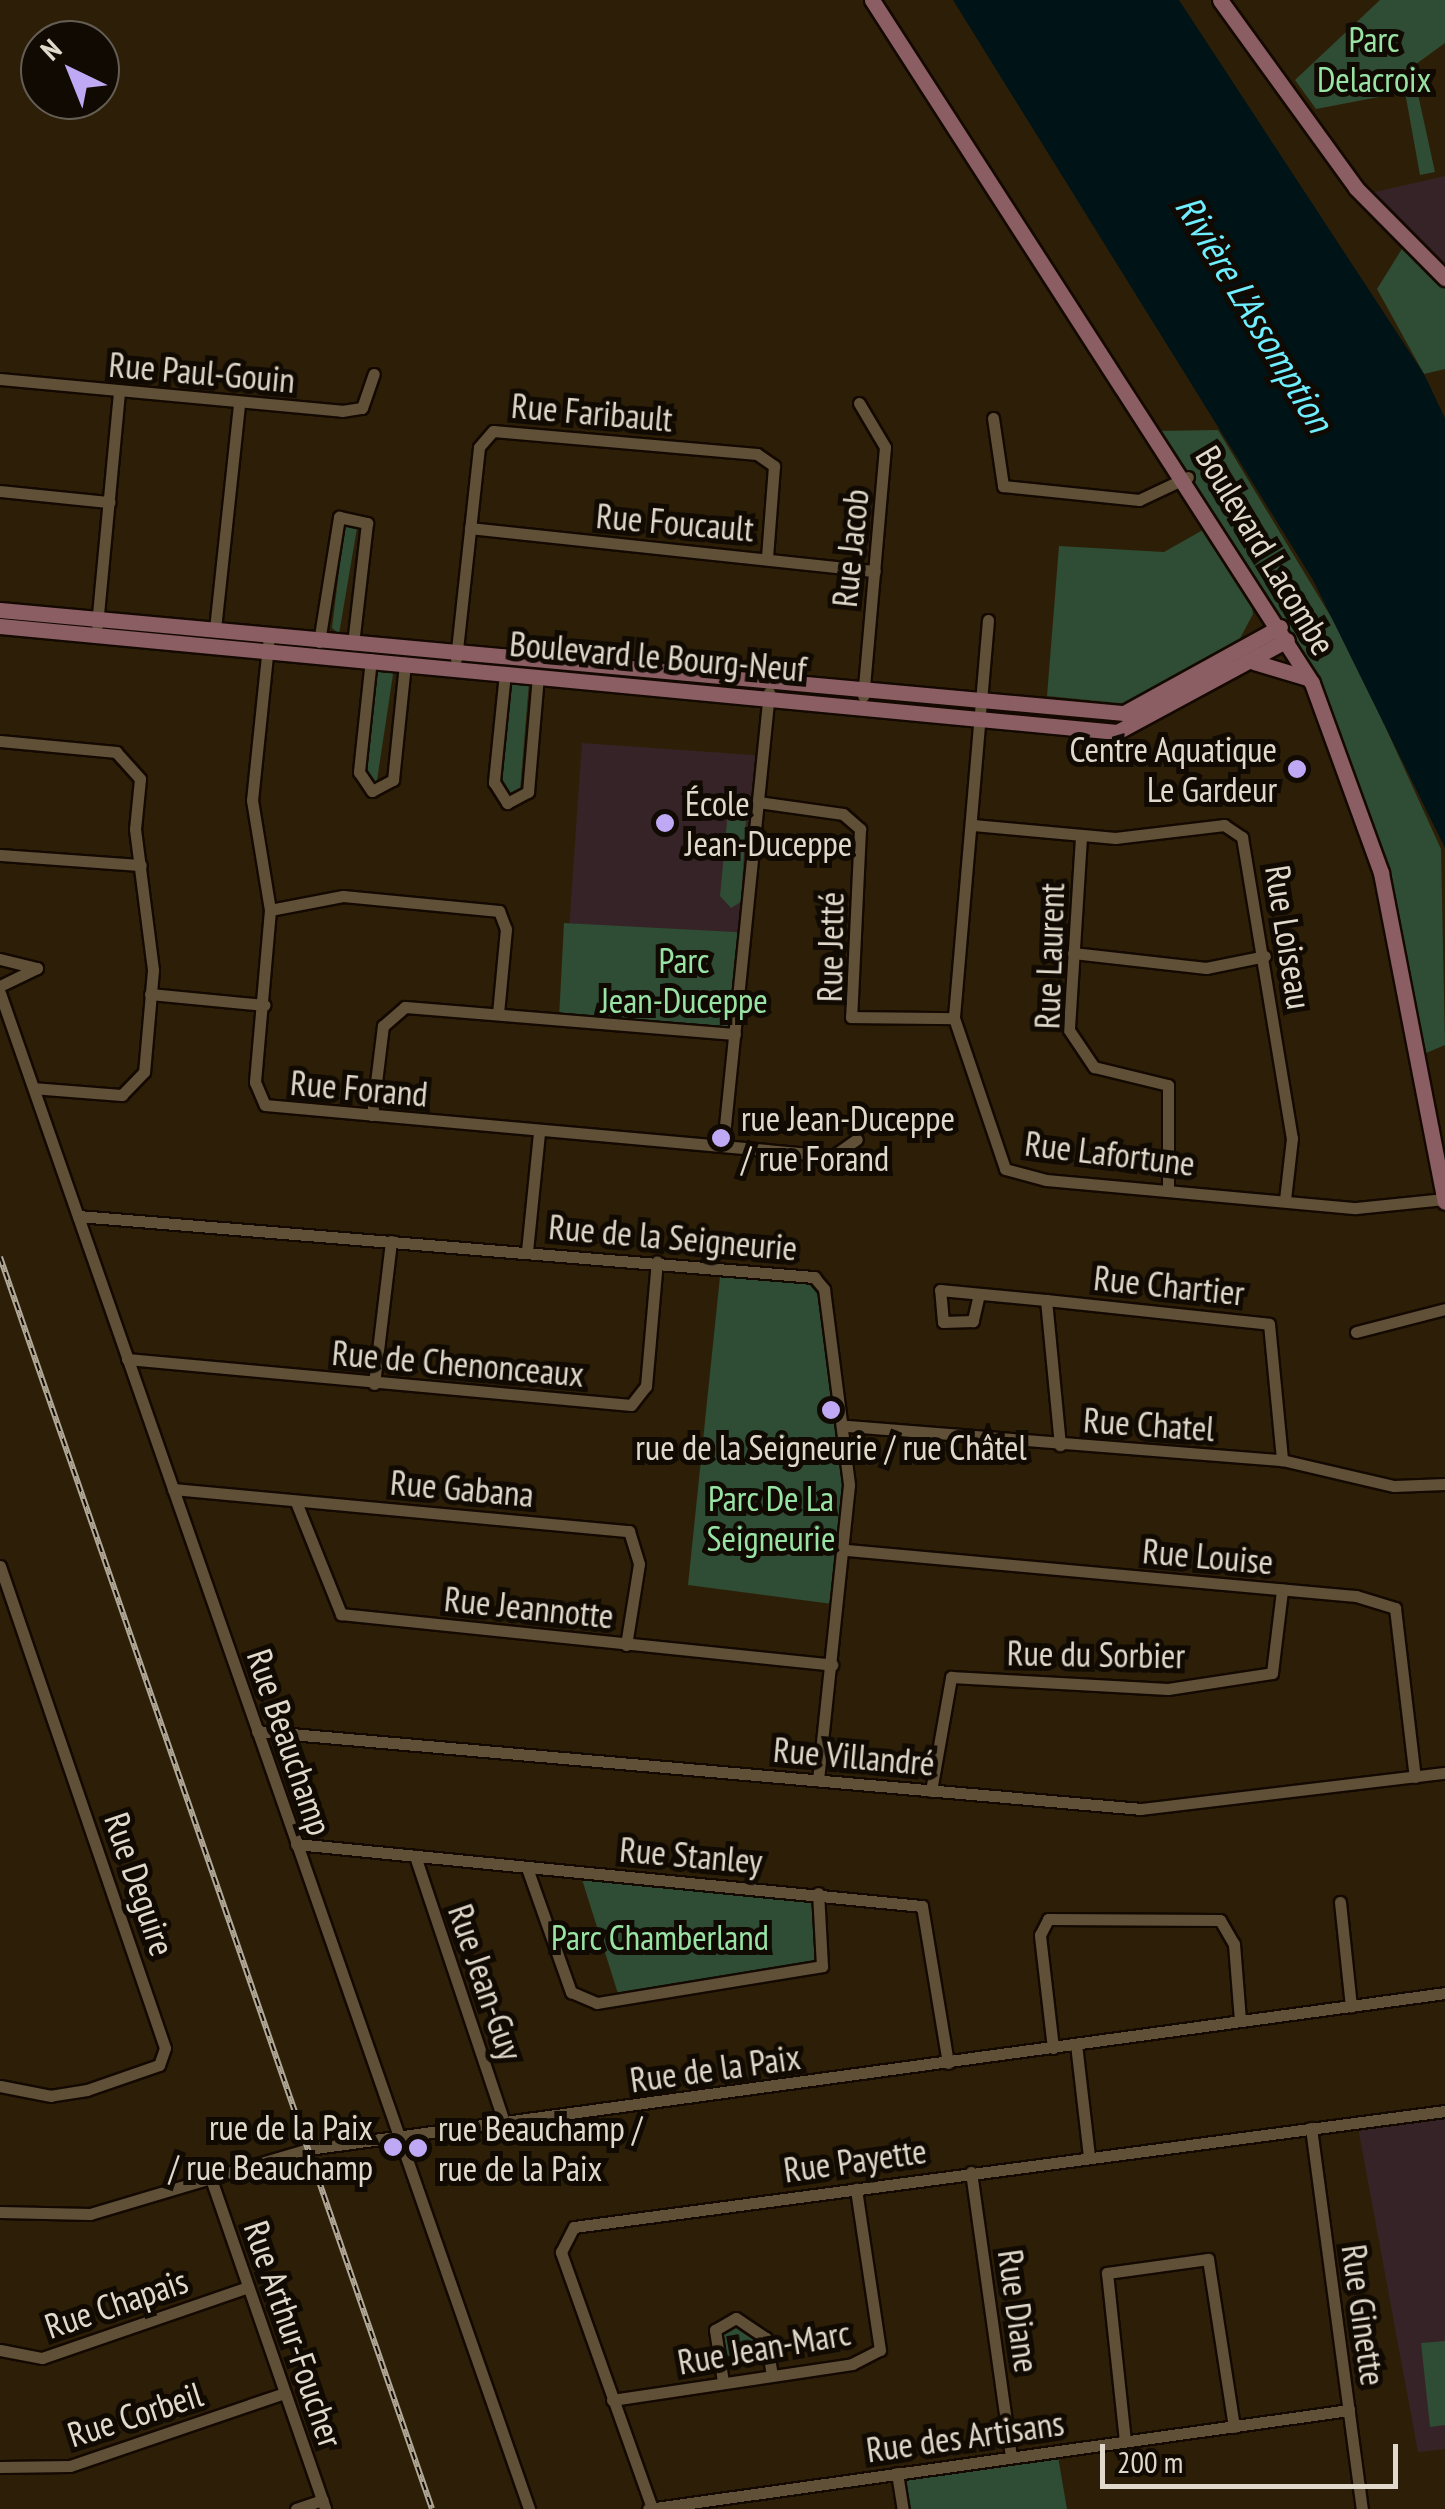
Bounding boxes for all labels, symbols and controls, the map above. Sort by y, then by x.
park label: Parc Delacroix [1317,18,1431,100]
north arrow [20,20,120,120]
text: N [32,30,69,68]
water label: Rivière L'Assomption [1167,187,1343,439]
street label: Rue Paul-Gouin [107,343,297,401]
street label: Rue Faribault [510,384,674,440]
street label: Boulevard Lacombe [1187,438,1345,662]
street label: Rue Jacob [823,487,877,609]
street label: Rue Foucault [594,494,756,550]
street label: Boulevard le Bourg-Neuf [508,622,808,690]
place label: Centre Aquatique Le Gardeur [1069,728,1277,810]
marker: Centre Aquatique Le Gardeur [1286,758,1308,780]
place label: École Jean-Duceppe [685,782,852,864]
marker: École Jean-Duceppe [654,812,676,834]
street label: Rue Loiseau [1257,862,1321,1012]
street label: Rue Laurent [1025,882,1073,1030]
street label: Rue Jetté [808,892,852,1002]
park label: Parc Jean-Duceppe [600,939,768,1021]
street label: Rue Forand [289,1061,429,1115]
place label: rue Jean-Duceppe / rue Forand [741,1097,955,1179]
street label: Rue Lafortune [1023,1122,1197,1184]
marker: rue Jean-Duceppe / rue Forand [710,1127,732,1149]
street label: Rue de la Seigneurie [547,1205,799,1269]
street label: Rue Chartier [1092,1256,1246,1314]
street label: Rue de Chenonceaux [330,1331,586,1395]
street label: Rue Chatel [1082,1398,1216,1450]
marker: rue de la Seigneurie / rue Châtel [820,1399,842,1421]
place label: rue de la Seigneurie / rue Châtel [635,1426,1027,1468]
street label: Rue Gabana [389,1461,535,1515]
park label: Parc De La Seigneurie [707,1477,835,1559]
street label: Rue Louise [1141,1529,1275,1583]
street label: Rue Jeannotte [442,1577,616,1637]
street label: Rue du Sorbier [1007,1631,1185,1677]
street label: Rue Beauchamp [239,1644,341,1840]
street label: Rue Villandré [771,1728,937,1784]
street label: Rue Deguire [96,1807,184,1961]
street label: Rue Stanley [618,1828,764,1882]
street label: Rue Jean-Guy [440,1899,532,2065]
park label: Parc Chamberland [551,1916,769,1958]
street label: Rue de la Paix [627,2035,803,2101]
place label: rue de la Paix / rue Beauchamp [169,2106,373,2188]
place label: rue Beauchamp / rue de la Paix [438,2107,642,2189]
street label: Rue Payette [781,2129,929,2191]
marker: rue de la Paix / rue Beauchamp [382,2136,404,2158]
marker: rue Beauchamp / rue de la Paix [407,2137,429,2159]
street label: Rue Arthur-Foucher [235,2215,353,2453]
street label: Rue Ginette [1333,2242,1395,2388]
street label: Rue Diane [990,2247,1048,2375]
street label: Rue Chapais [39,2259,193,2347]
street label: Rue Jean-Marc [674,2311,854,2383]
street label: Rue Corbeil [62,2373,208,2455]
street label: Rue des Artisans [863,2401,1067,2471]
scale bar [1105,2424,1402,2486]
text: 200 m [1117,2442,1183,2481]

